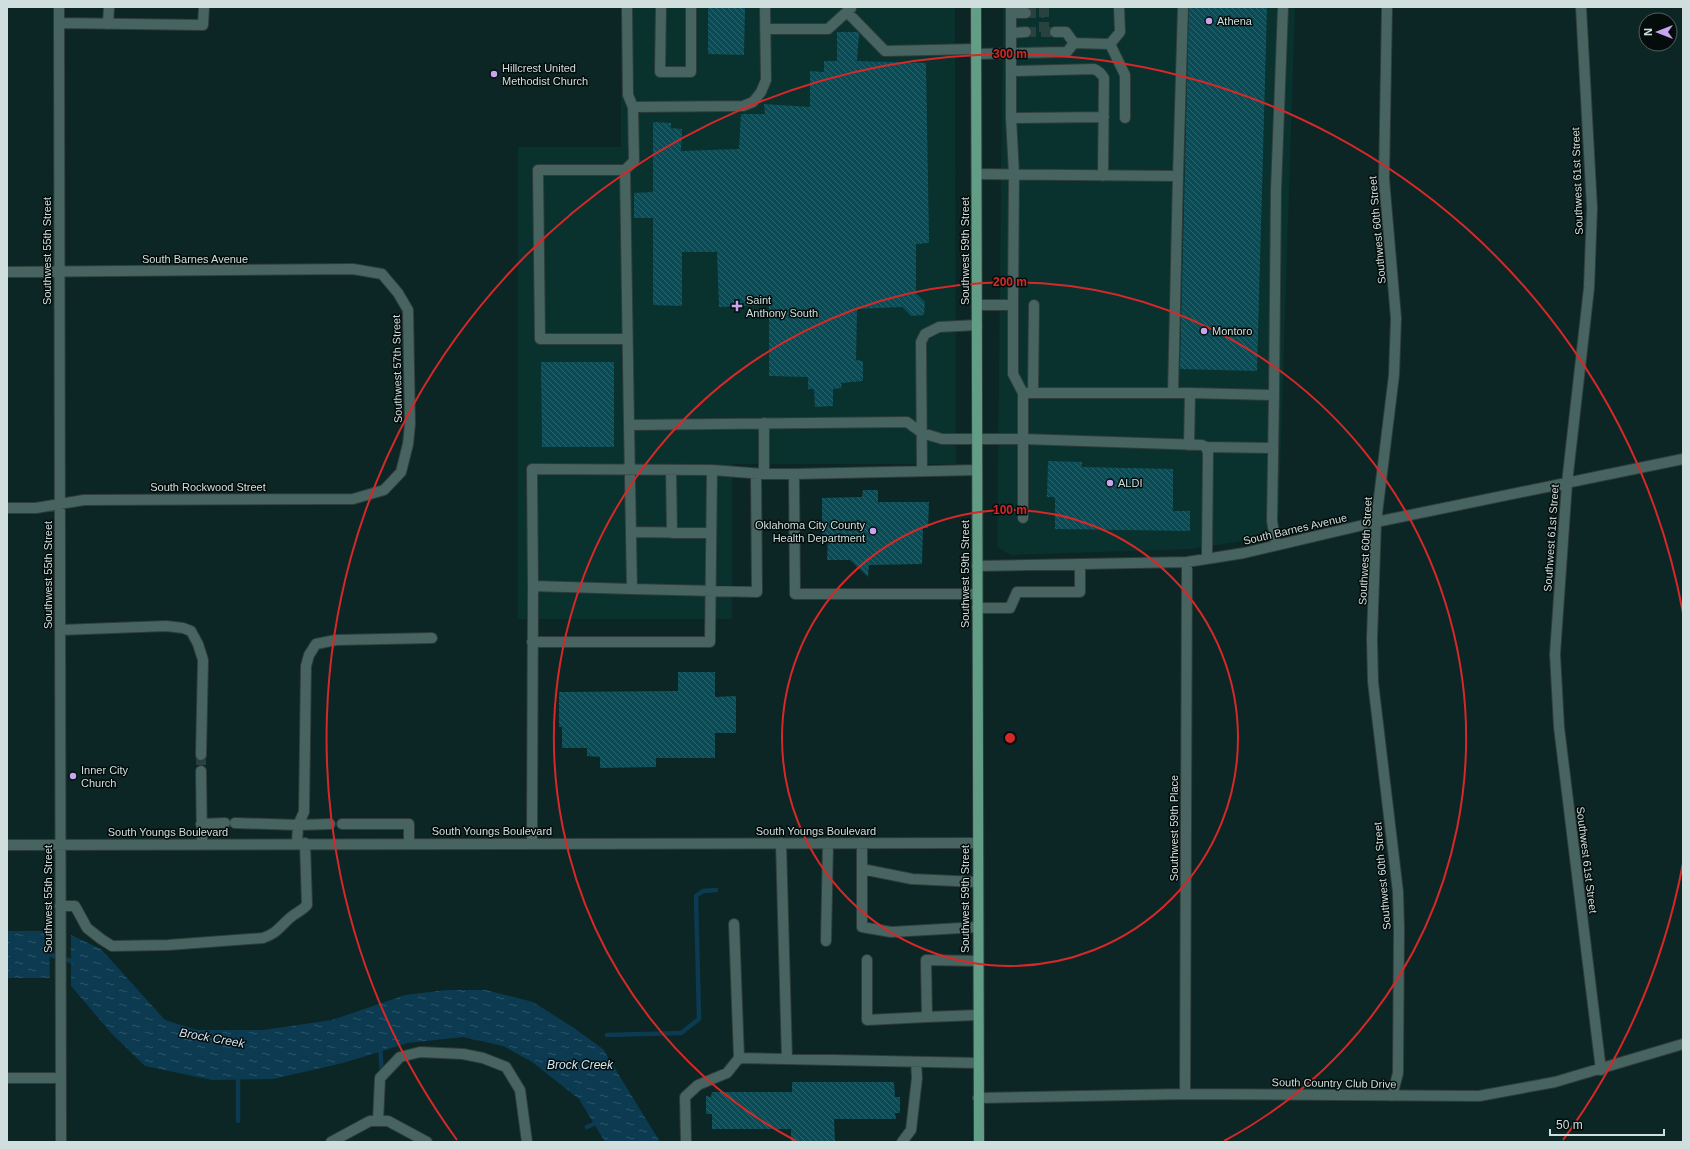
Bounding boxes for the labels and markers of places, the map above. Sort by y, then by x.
place label: Athena [1217,15,1253,27]
marker: Athena [1204,16,1214,26]
place label: Hillcrest United Methodist Church [502,62,588,87]
marker: Hillcrest United Methodist Church [489,69,499,79]
place label: Saint Anthony South [746,294,818,319]
marker: Saint Anthony South [731,300,743,312]
place label: Montoro [1212,325,1252,337]
marker: Montoro [1199,326,1209,336]
place label: ALDI [1118,477,1142,489]
marker: ALDI [1105,478,1115,488]
place label: Oklahoma City County Health Department [755,519,865,544]
marker: Oklahoma City County Health Department [868,526,878,536]
centre of rings [1003,731,1017,745]
place label: Inner City Church [81,764,129,789]
marker: Inner City Church [68,771,78,781]

